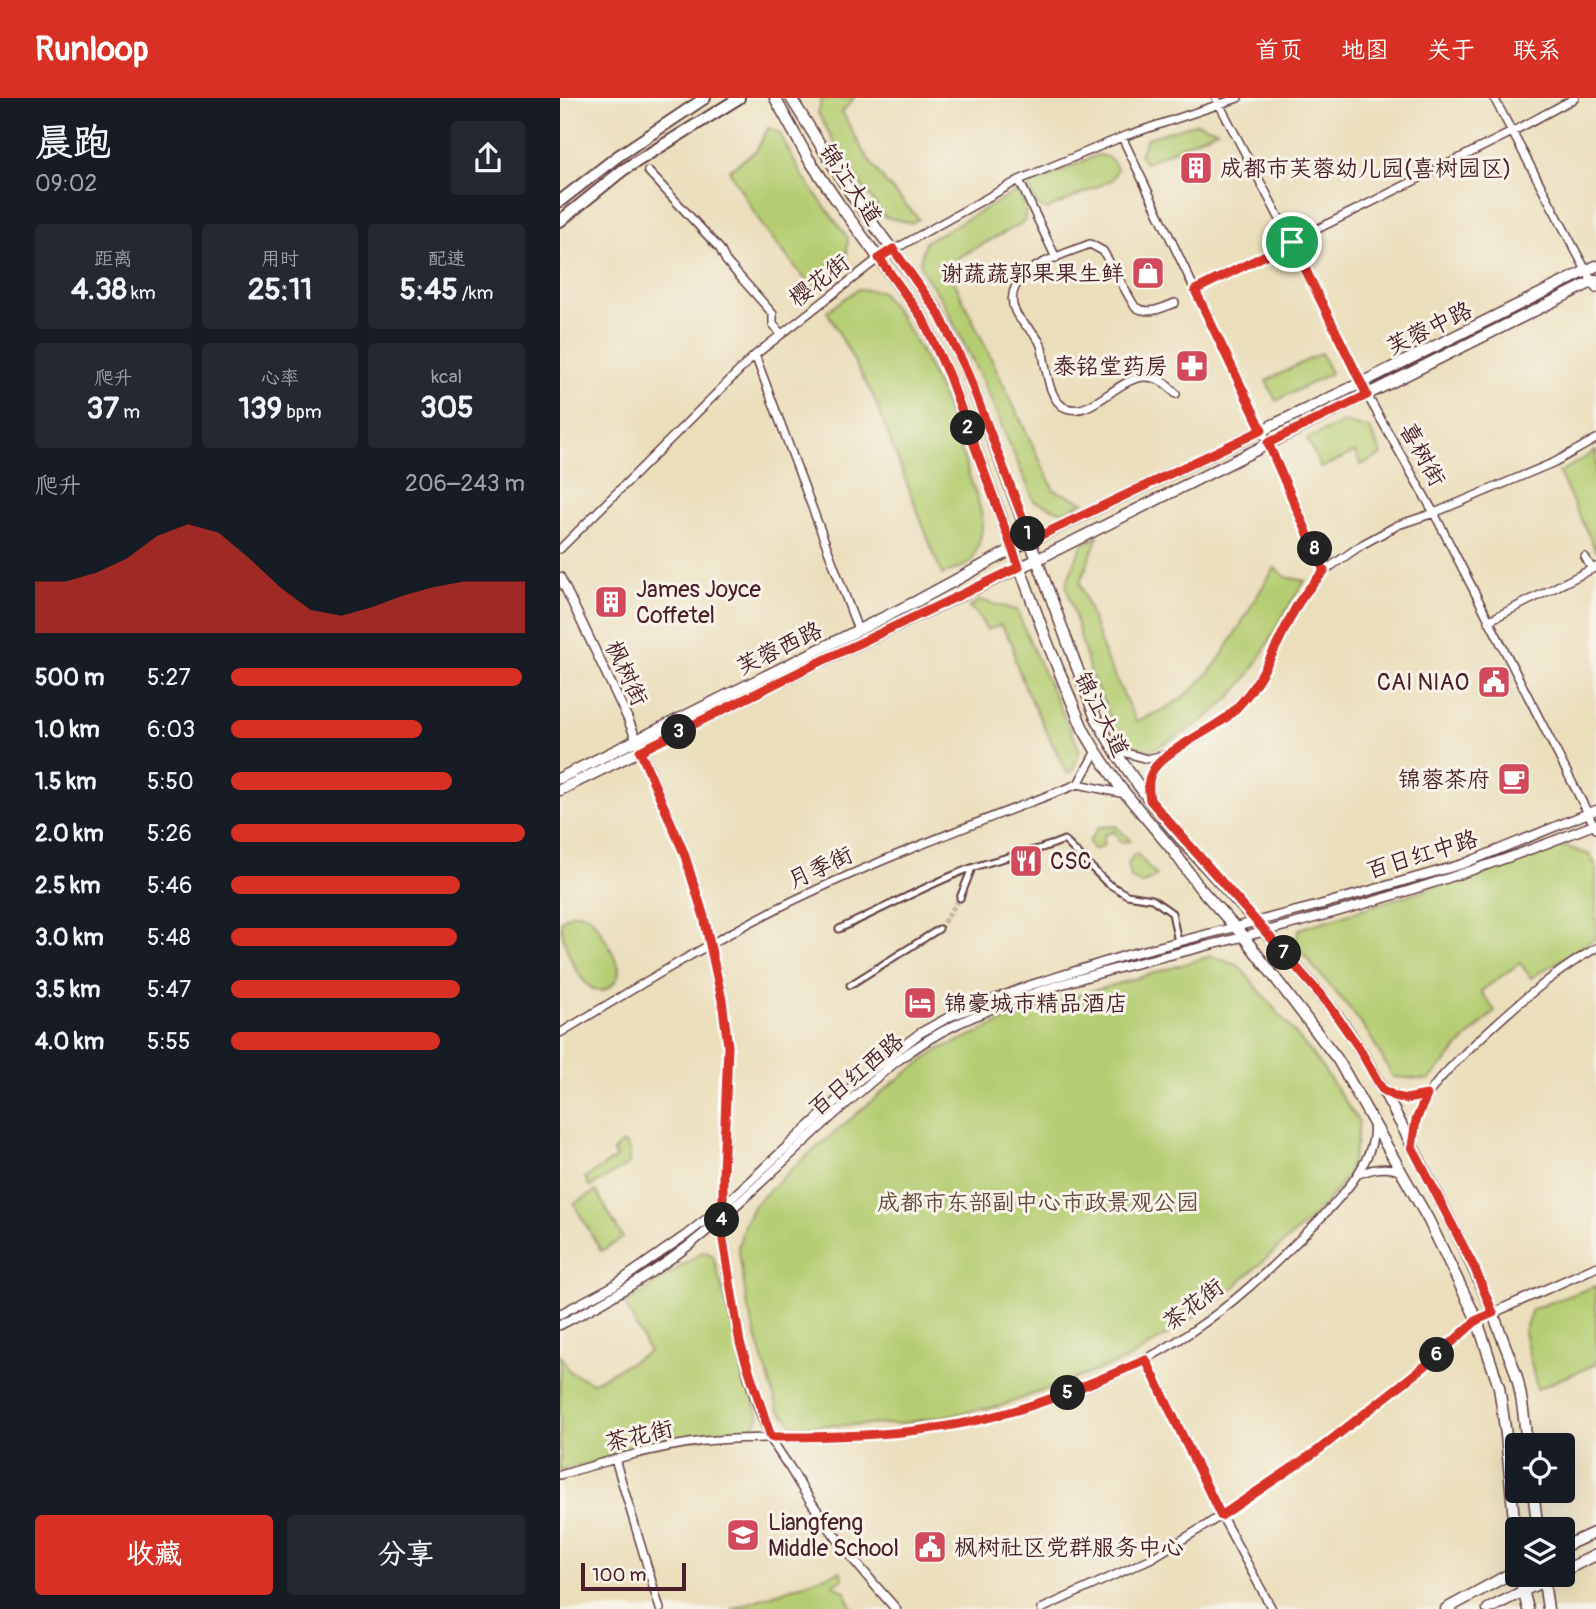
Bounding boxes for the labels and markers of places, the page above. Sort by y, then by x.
building icon: 成都市芙蓉幼儿园(喜树园区) [1177,149,1215,187]
place label: 成都市芙蓉幼儿园(喜树园区) [1220,154,1511,183]
pin [1262,212,1322,272]
shop icon: 谢蔬蔬郭果果生鲜 [1129,254,1167,292]
place label: 谢蔬蔬郭果果生鲜 [940,259,1124,288]
pharmacy icon: 泰铭堂药房 [1173,347,1211,385]
place label: 泰铭堂药房 [1053,352,1168,381]
pin: 2 [950,410,986,446]
pin: 1 [1010,516,1046,551]
pin: 8 [1298,532,1332,566]
place label: James Joyce Coffetel [636,575,762,630]
building icon: James Joyce Coffetel [592,583,630,621]
public building icon: CAI NIAO [1475,663,1513,701]
place label: CAI NIAO [1377,668,1469,697]
pin: 3 [662,714,696,750]
cafe icon: 锦蓉茶府 [1495,760,1533,798]
place label: 锦蓉茶府 [1398,765,1490,794]
restaurant icon: CSC [1007,842,1045,880]
place label: CSC [1050,847,1092,876]
pin: 7 [1266,936,1302,970]
hotel icon: 锦豪城市精品酒店 [901,984,939,1022]
place label: 锦豪城市精品酒店 [944,989,1128,1018]
pin: 4 [704,1202,740,1238]
pin: 6 [1420,1338,1454,1372]
pin: 5 [1050,1376,1086,1410]
place label: Liangfeng Middle School [768,1508,899,1563]
school or university icon: Liangfeng Middle School [724,1516,762,1554]
public building icon: 枫树社区党群服务中心 [911,1528,949,1566]
place label: 枫树社区党群服务中心 [954,1533,1184,1562]

